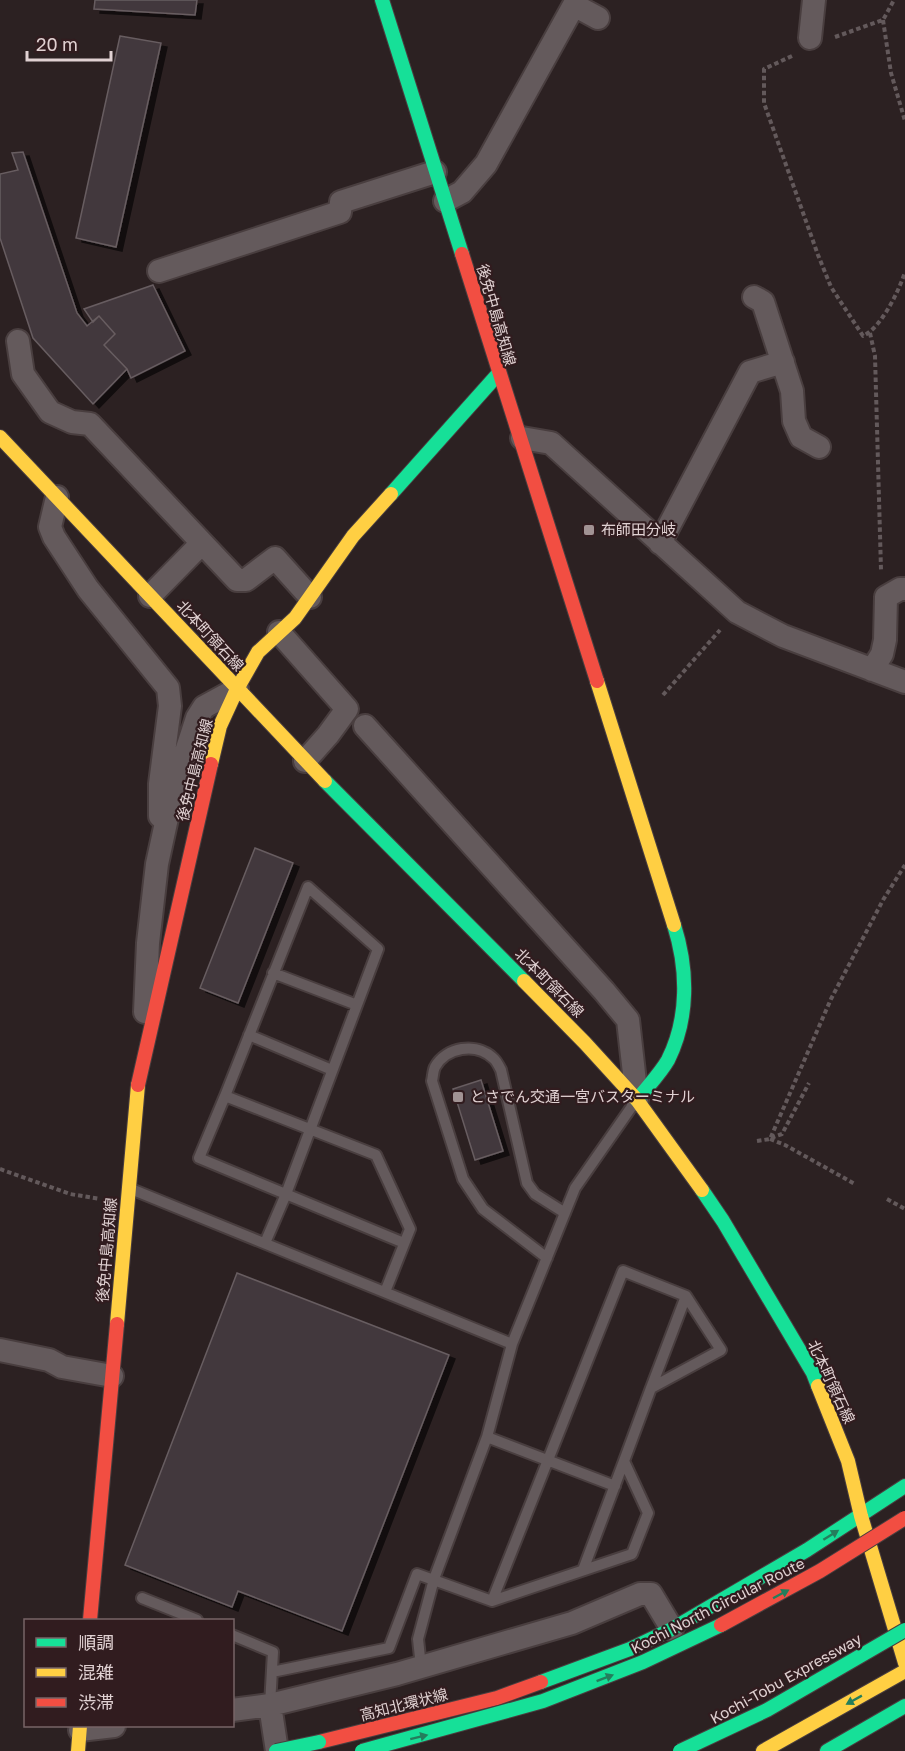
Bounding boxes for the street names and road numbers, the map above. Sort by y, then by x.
street label: 後免中島高知線 [474,262,520,368]
street label: 北本町領石線 [173,596,248,674]
street label: 後免中島高知線 [173,717,215,823]
street label: 北本町領石線 [512,944,588,1020]
street label: 後免中島高知線 [92,1197,120,1303]
street label: 北本町領石線 [805,1337,859,1426]
street label: Kochi North Circular Route [628,1553,808,1657]
street label: Kochi-Tobu Expressway [707,1629,865,1727]
street label: 高知北環状線 [358,1684,450,1724]

